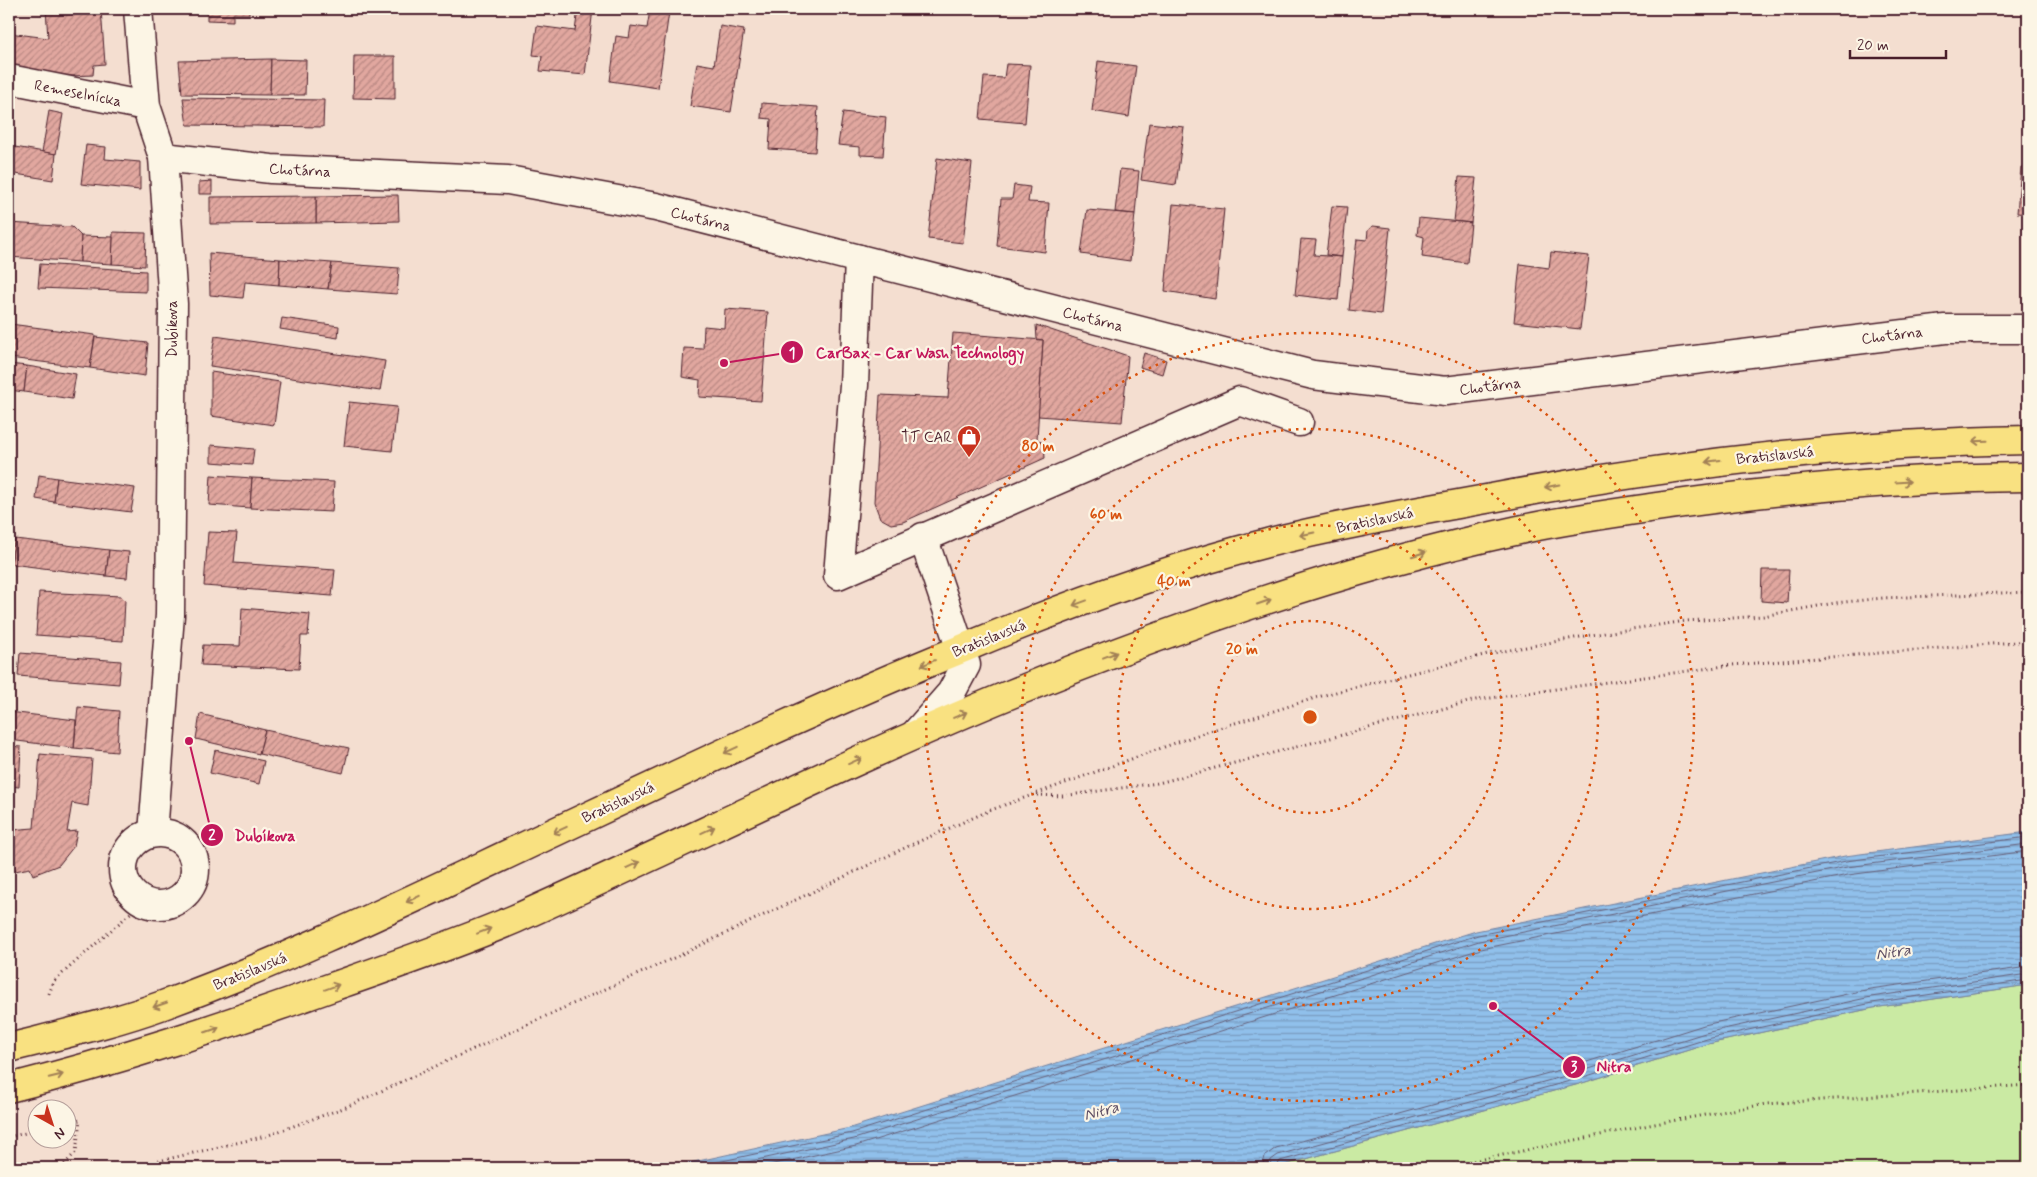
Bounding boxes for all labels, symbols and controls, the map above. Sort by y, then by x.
scale bar [1850,28,1946,60]
text: 20 m [1857,36,1889,56]
street label: Remeselnícka [32,76,124,112]
street label: Chotárna [269,159,332,183]
street label: Chotárna [668,203,733,237]
street label: Dubíkova [163,300,183,358]
street label: Chotárna [1060,303,1125,337]
street label: Chotárna [1860,322,1924,350]
callout: CarBax - Car Wash Technology [780,337,1036,368]
text: CarBax - Car Wash Technology [816,343,1025,366]
text: 1 [789,344,795,364]
street label: Chotárna [1458,373,1522,401]
shop icon: TT CAR [956,424,982,458]
place label: TT CAR [901,428,952,448]
one-way arrow [1972,436,1988,446]
text: 80 m [1021,437,1055,457]
street label: Bratislavská [1735,442,1815,470]
one-way arrow [1705,457,1721,467]
one-way arrow [1895,477,1911,487]
one-way arrow [1545,482,1561,492]
street label: Bratislavská [1335,503,1416,539]
text: 60 m [1090,505,1122,525]
one-way arrow [1299,530,1315,540]
one-way arrow [1411,549,1427,558]
text: 40 m [1157,572,1191,592]
one-way arrow [1256,597,1271,606]
one-way arrow [1072,599,1088,608]
street label: Bratislavská [949,615,1029,663]
text: 20 m [1226,640,1258,660]
one-way arrow [1102,650,1118,659]
one-way arrow [921,658,936,668]
centre of rings [1301,708,1319,726]
one-way arrow [952,710,967,719]
one-way arrow [724,745,739,755]
one-way arrow [847,756,862,765]
street label: Bratislavská [579,777,658,828]
callout: Dubíkova [199,819,306,850]
one-way arrow [553,825,568,835]
one-way arrow [700,825,715,834]
text: 2 [208,826,216,846]
text: Dubíkova [234,826,296,847]
one-way arrow [625,860,640,869]
one-way arrow [406,894,421,904]
one-way arrow [476,926,491,935]
water label: Nitra [1874,940,1912,965]
street label: Bratislavská [210,948,290,996]
one-way arrow [324,982,339,991]
one-way arrow [152,1001,168,1011]
one-way arrow [203,1024,219,1034]
callout: Nitra [1562,1051,1642,1082]
text: Nitra [1596,1057,1632,1078]
text: 3 [1571,1058,1578,1078]
one-way arrow [48,1071,64,1080]
water label: Nitra [1082,1097,1121,1126]
north arrow [28,1100,78,1150]
text: N [50,1123,69,1143]

